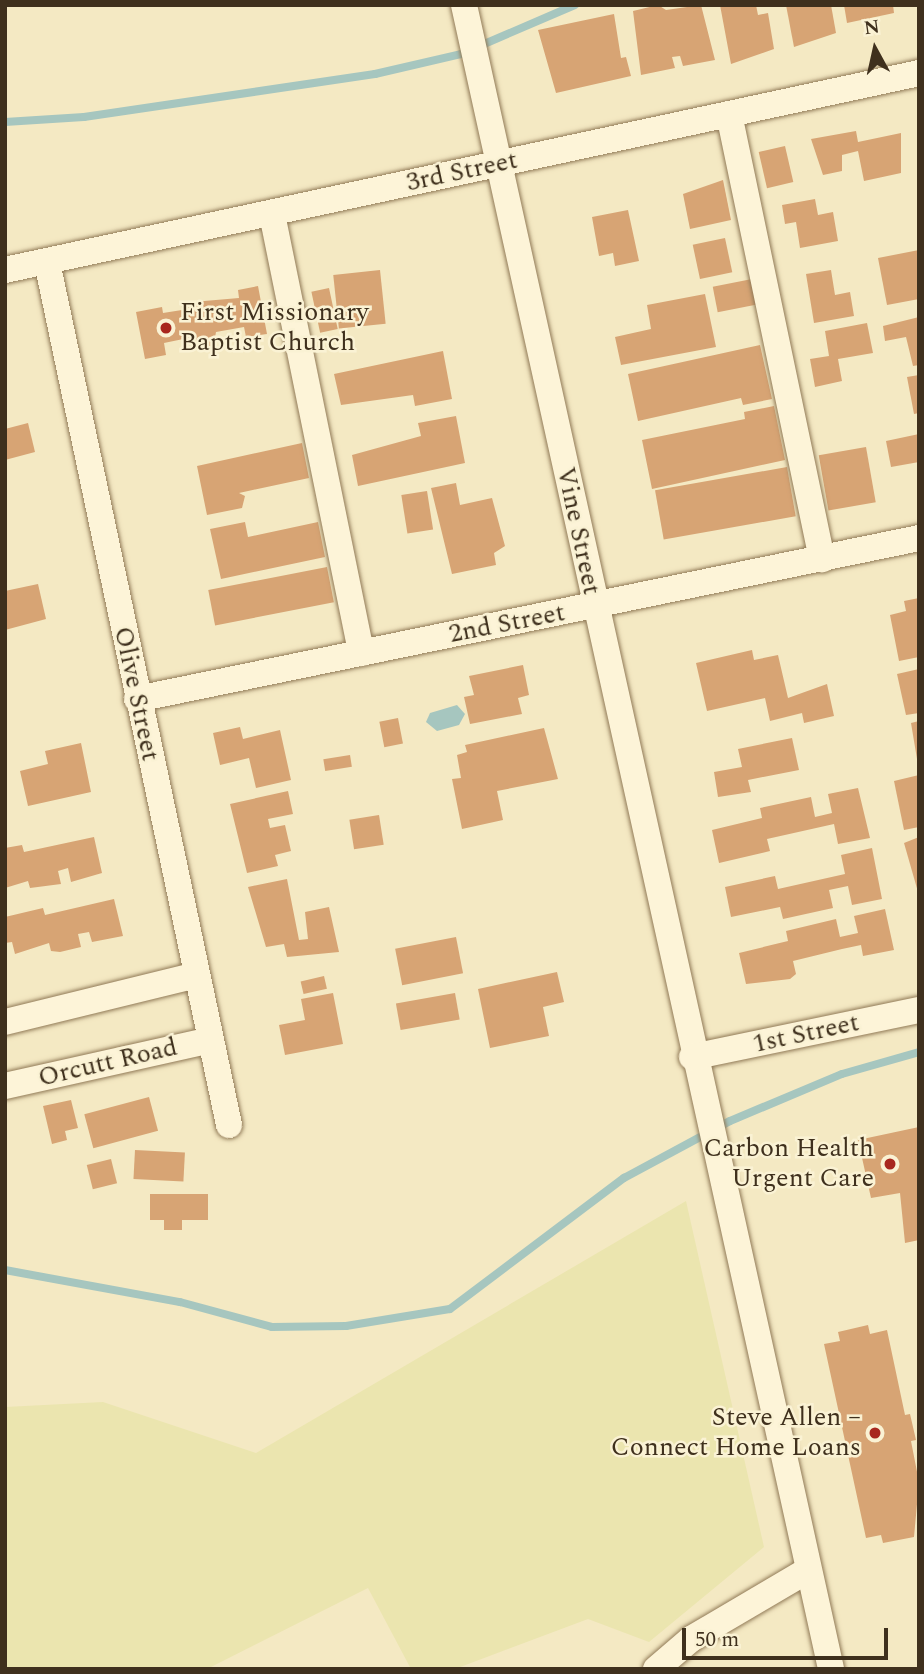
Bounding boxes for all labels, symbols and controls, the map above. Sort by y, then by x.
text: N [862,12,882,43]
north arrow [840,14,910,84]
street label: 3rd Street [404,145,520,199]
place label: First Missionary Baptist Church [180,297,369,358]
marker: First Missionary Baptist Church [158,320,174,336]
street label: Vine Street [549,464,607,598]
street label: 2nd Street [446,597,568,651]
street label: Olive Street [107,624,165,764]
street label: 1st Street [750,1008,862,1060]
street label: Orcutt Road [35,1032,181,1094]
place label: Carbon Health Urgent Care [703,1133,874,1194]
marker: Carbon Health Urgent Care [880,1154,900,1174]
place label: Steve Allen – Connect Home Loans [611,1402,861,1464]
marker: Steve Allen – Connect Home Loans [867,1425,883,1441]
scale bar [686,1614,892,1658]
text: 50 m [695,1624,739,1656]

